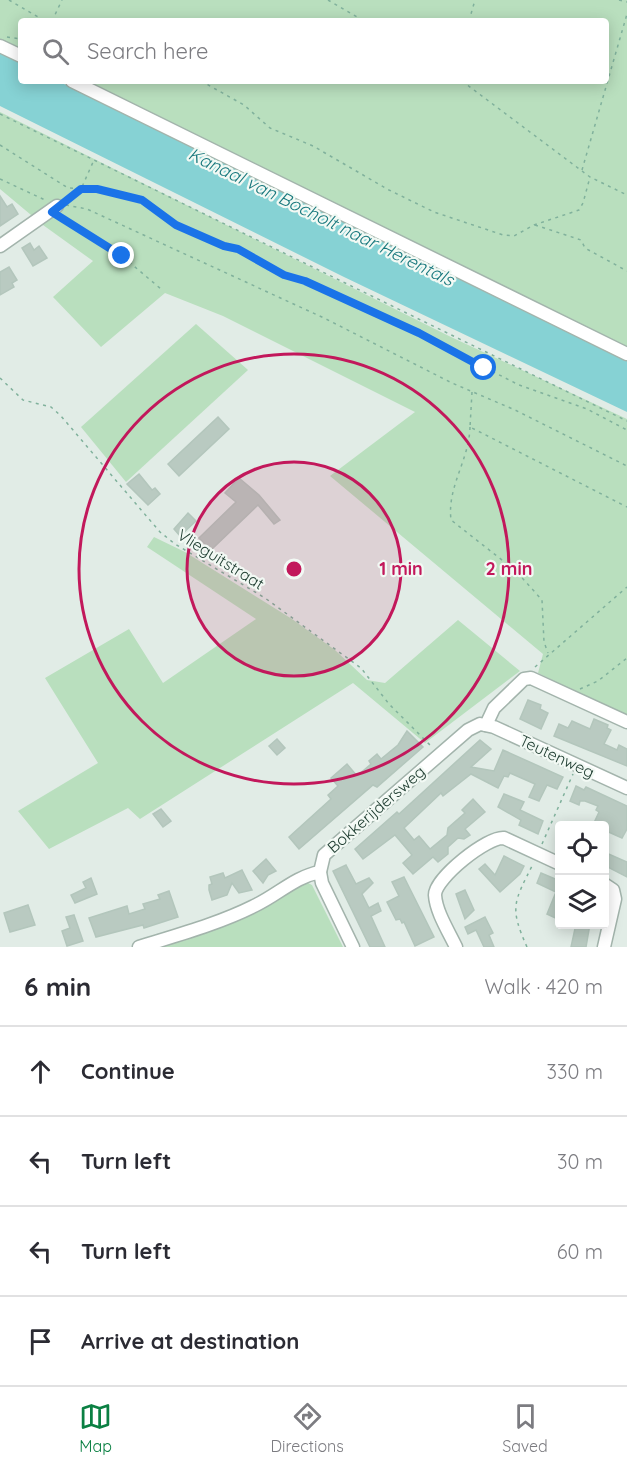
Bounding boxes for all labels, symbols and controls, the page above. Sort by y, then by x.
search box [18,18,609,84]
icon: search [39,35,72,68]
text: Search here [87,37,208,65]
water label: Kanaal van Bocholt naar Herentals [185,142,459,292]
route end [108,242,134,268]
route start [470,354,496,380]
street label: Vlieguitstraat [174,524,268,594]
text: 1 min [379,557,423,580]
text: 2 min [486,557,532,580]
centre of rings [284,559,304,579]
street label: Teutenweg [516,730,598,782]
street label: Bokkerijdersweg [323,761,429,857]
map controls [555,821,609,929]
button: locate [555,821,609,875]
button: layers [555,875,609,929]
text: 6 min [24,970,91,1003]
text: Walk · 420 m [484,974,603,999]
icon: ahead [24,1055,57,1088]
text: Continue [81,1057,175,1085]
text: 330 m [546,1059,603,1084]
icon: left [24,1145,57,1178]
text: Turn left [81,1147,171,1175]
text: 30 m [557,1149,603,1174]
icon: left [24,1235,57,1268]
text: Turn left [81,1237,171,1265]
text: 60 m [557,1239,603,1264]
icon: arrive [24,1325,57,1358]
text: Arrive at destination [81,1327,299,1355]
tab: Map [79,1400,112,1456]
tab: Directions [271,1400,344,1456]
tab: Saved [502,1400,548,1456]

